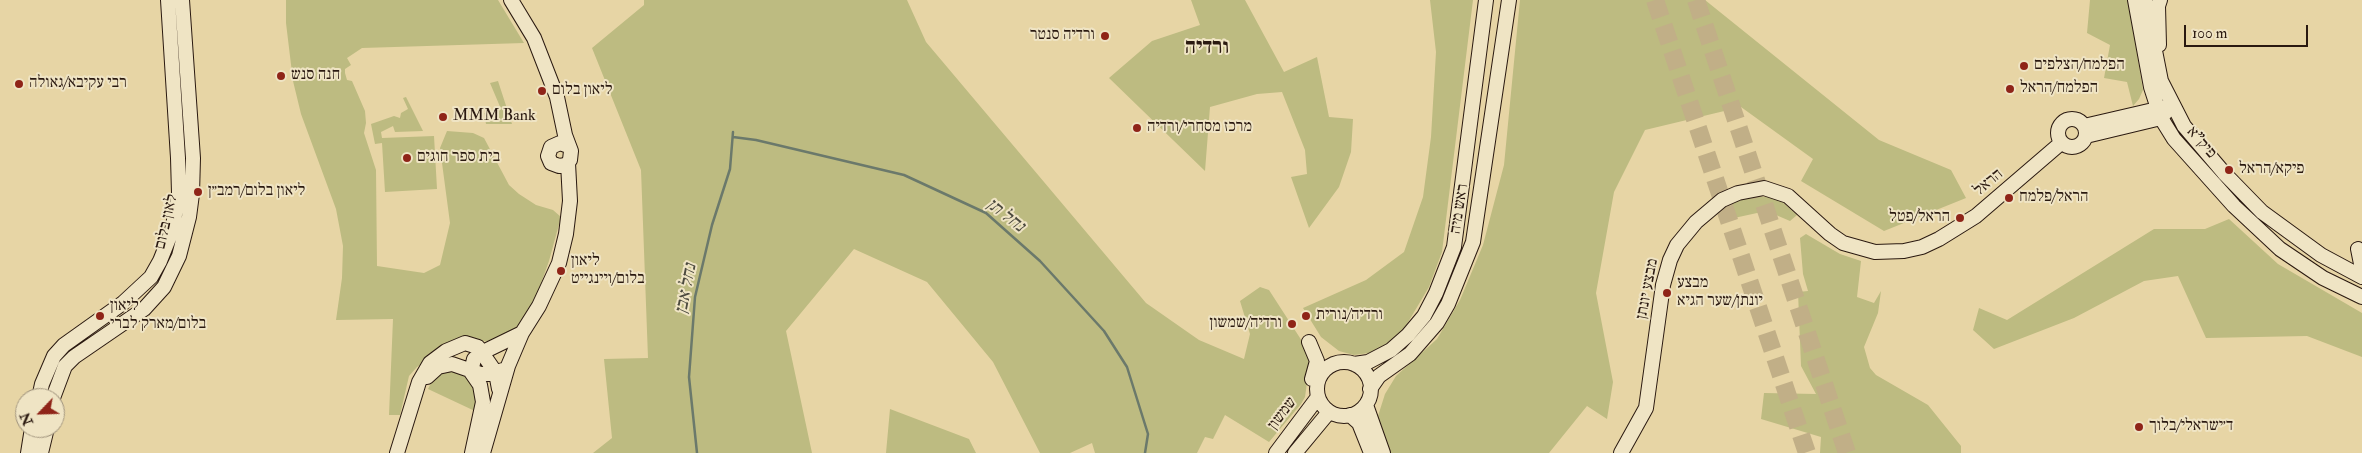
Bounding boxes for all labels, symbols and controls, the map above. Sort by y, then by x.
scale bar [2187,15,2311,47]
text: 100 m [2192,24,2227,43]
place label: ורדיה סנטר [1030,26,1095,46]
marker: ורדיה סנטר [1099,30,1111,42]
district label: ורדיה [1185,35,1229,61]
place label: הפלמח/הצלפים [2034,56,2125,76]
marker: הפלמח/הצלפים [2018,60,2030,72]
place label: חנה סנש [291,66,340,86]
marker: חנה סנש [275,70,287,82]
place label: רבי עקיבא/גאולה [29,74,127,94]
marker: רבי עקיבא/גאולה [13,78,25,90]
place label: הפלמח/הראל [2020,79,2098,99]
place label: ליאון בלום [552,81,612,101]
marker: הפלמח/הראל [2004,83,2016,95]
marker: ליאון בלום [536,85,548,97]
place label: MMM Bank [453,107,536,127]
marker: MMM Bank [437,111,449,123]
place label: מרכז מסחרי/ורדיה [1147,118,1252,138]
marker: מרכז מסחרי/ורדיה [1131,122,1143,134]
street label: פיק"א [2182,123,2220,163]
place label: בית ספר חוגים [417,148,500,168]
marker: בית ספר חוגים [401,152,413,164]
place label: פיקא/הראל [2239,160,2304,180]
marker: פיקא/הראל [2223,164,2235,176]
street label: הראל [1970,165,2008,201]
place label: ליאון בלום/רמב״ן [208,182,305,202]
street label: ראש מיה [1447,182,1473,236]
marker: ליאון בלום/רמב״ן [192,186,204,198]
place label: הראל/פלמח [2019,188,2089,208]
marker: הראל/פלמח [2003,192,2015,204]
street label: לאון בלום [151,193,183,251]
water label: נחל תן [982,194,1028,238]
place label: הראל/פטל [1889,208,1950,228]
marker: הראל/פטל [1954,212,1966,224]
place label: ליאון בלום/ויינגייט [571,252,645,290]
street label: מבצע יונתן [1633,257,1663,321]
water label: נחל אבן [672,262,702,316]
marker: ליאון בלום/ויינגייט [555,265,567,277]
place label: מבצע יונתן/שער הגיא [1677,274,1763,312]
marker: מבצע יונתן/שער הגיא [1661,287,1673,299]
place label: ליאון בלום/מארק לברי [110,297,206,335]
place label: ורדיה/נורית [1316,306,1383,326]
marker: ליאון בלום/מארק לברי [94,310,106,322]
marker: ורדיה/נורית [1300,310,1312,322]
place label: ורדיה/שמשון [1209,314,1282,334]
marker: ורדיה/שמשון [1286,318,1298,330]
north arrow [15,388,65,438]
street label: שמשון [1264,394,1302,434]
text: N [16,410,37,428]
place label: ד׳ישראלי/בלוך [2149,417,2233,437]
marker: ד׳ישראלי/בלוך [2133,421,2145,433]

